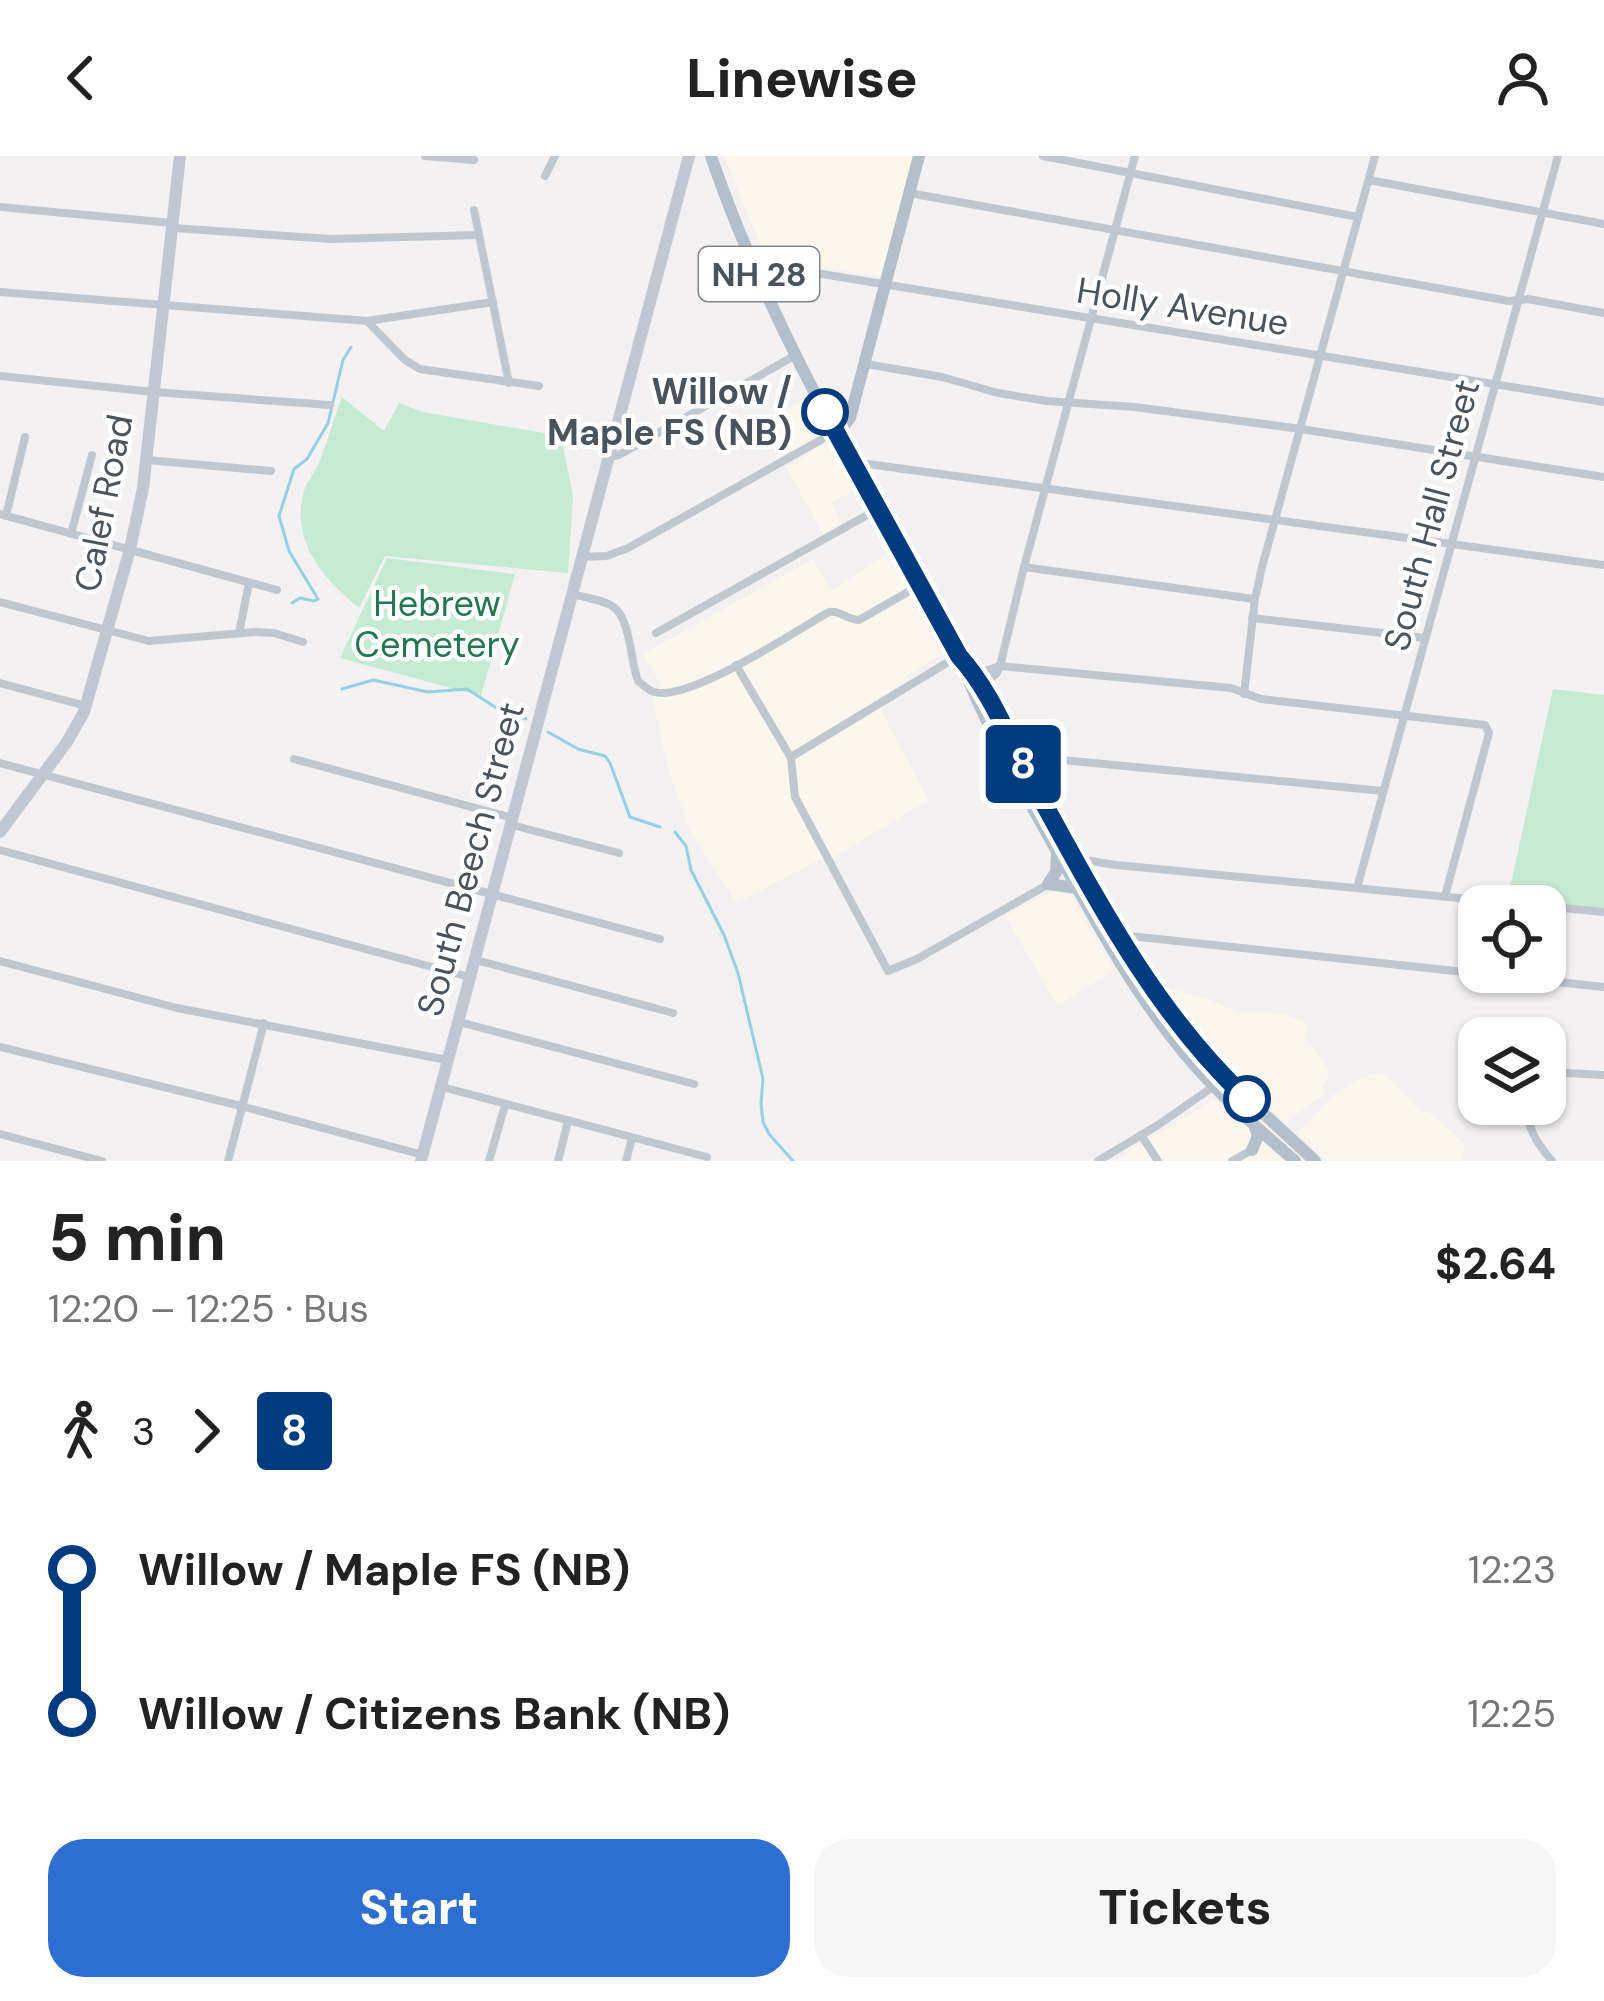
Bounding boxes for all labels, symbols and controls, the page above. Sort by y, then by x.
text: Linewise [686,43,918,114]
icon: back [48,45,114,111]
icon: person [1490,45,1556,111]
road number: NH 28 [699,247,819,301]
street label: Holly Avenue [1074,267,1292,346]
place label: Willow / Maple FS (NB) [547,368,792,456]
street label: South Hall Street [1373,374,1490,656]
marker: Willow / Maple FS (NB) [803,390,847,434]
street label: Calef Road [63,411,144,596]
park label: Hebrew Cemetery [354,580,520,668]
street label: South Beech Street [406,697,535,1021]
line badge: 8 [984,725,1062,803]
text: 8 [1010,736,1036,791]
map controls [1458,885,1566,1125]
button: locate [1458,885,1566,993]
button: layers [1458,1017,1566,1125]
unlabelled marker [1225,1077,1269,1121]
text: 5 min [48,1195,226,1280]
text: $2.64 [1435,1234,1556,1293]
text: 12:20 – 12:25 · Bus [48,1283,369,1334]
icon: walk [48,1398,114,1464]
icon: forward [173,1398,239,1464]
text: 8 [281,1403,308,1458]
text: 3 [132,1406,155,1457]
text: Willow / Maple FS (NB) [138,1540,630,1599]
text: 12:23 [1468,1544,1556,1595]
text: Willow / Citizens Bank (NB) [138,1684,730,1743]
text: 12:25 [1467,1688,1556,1739]
button: Start [48,1839,790,1977]
button: Tickets [814,1839,1556,1977]

